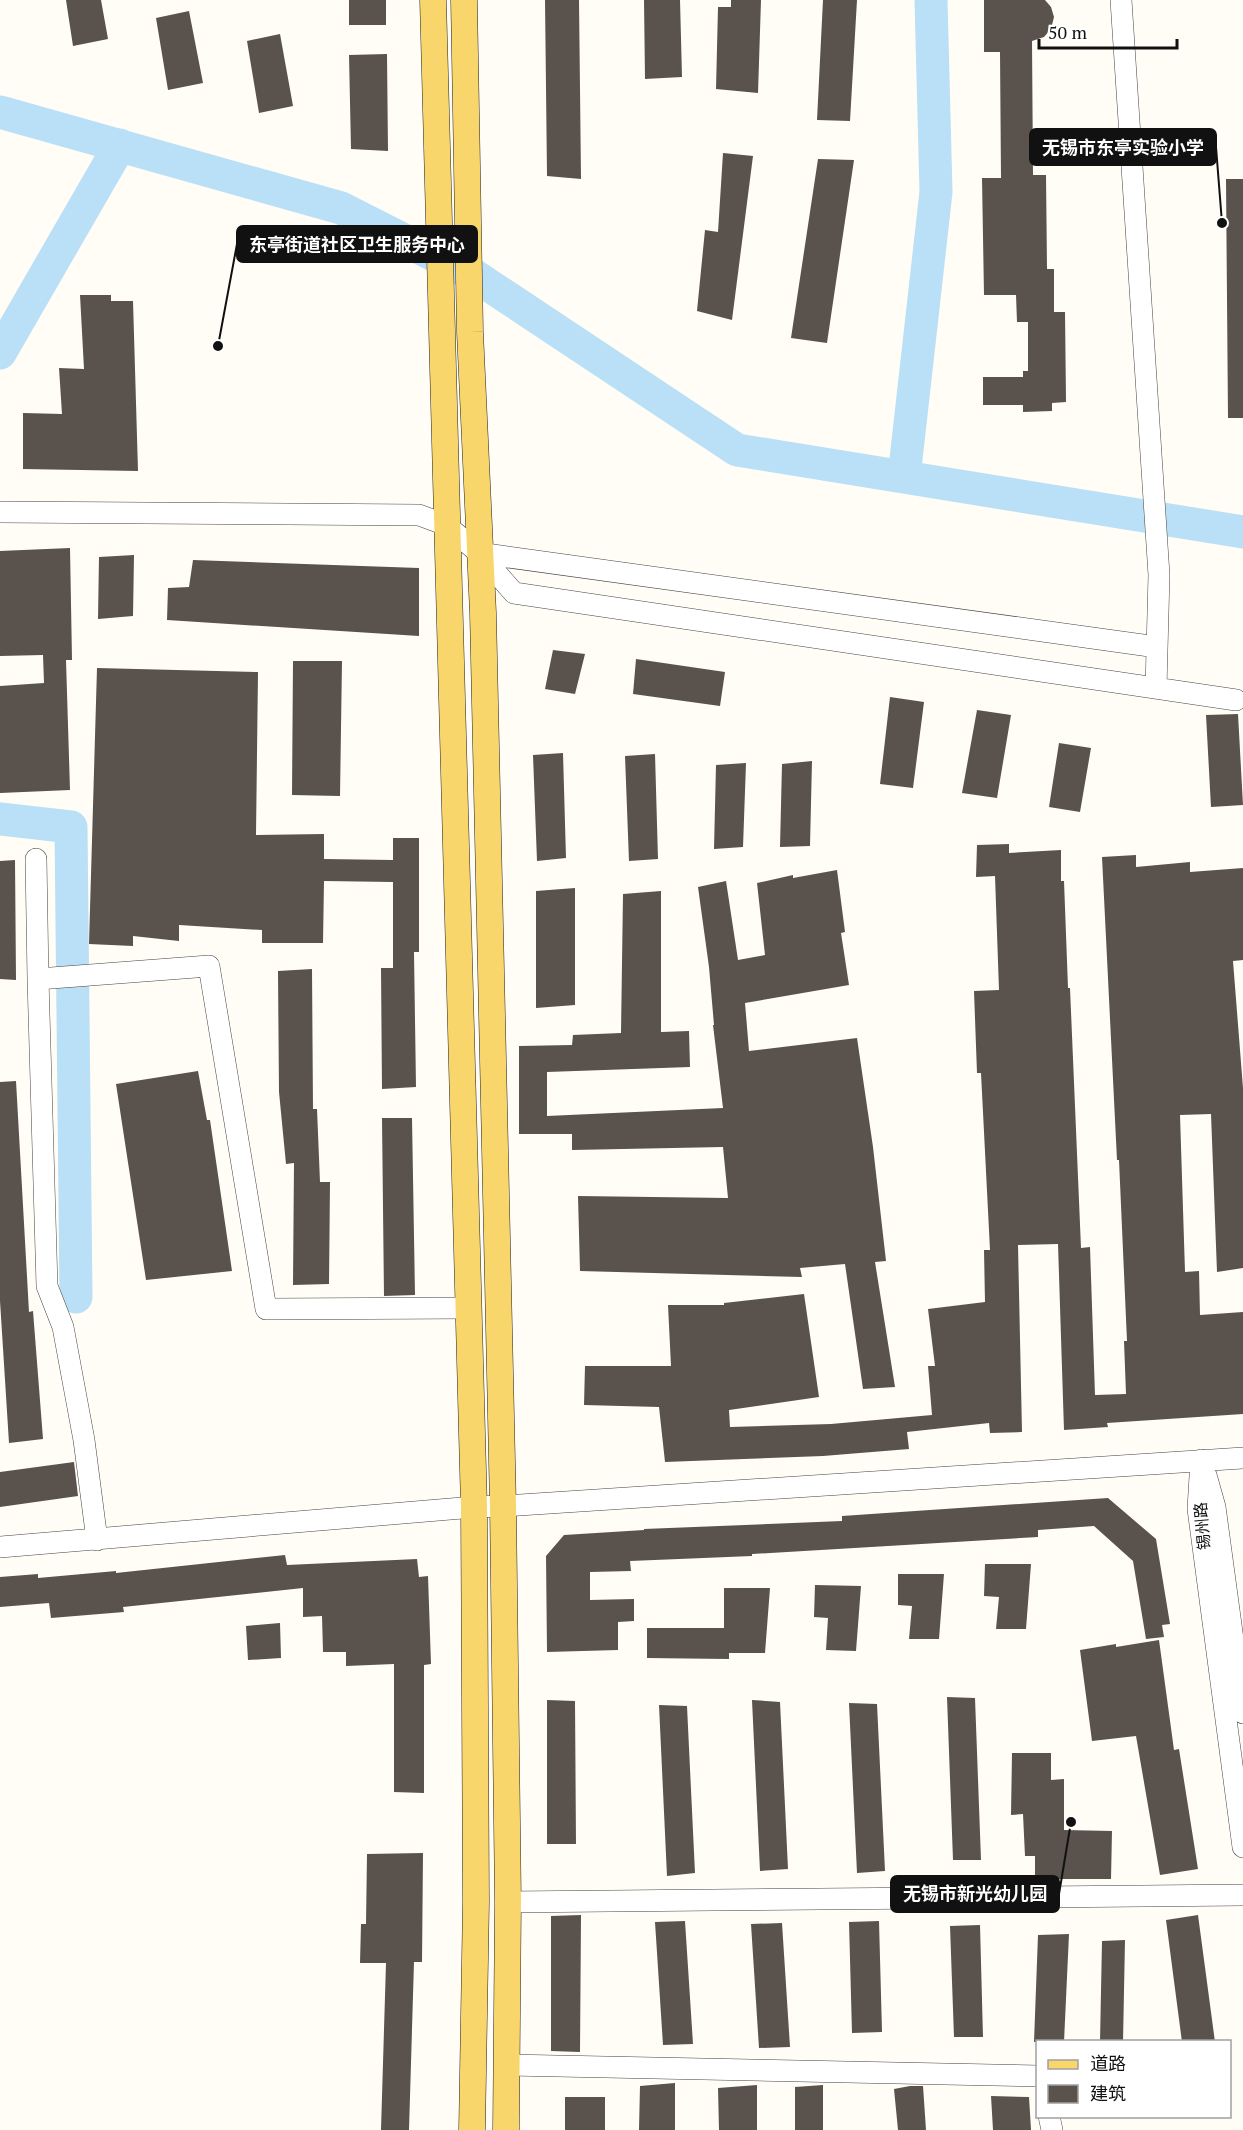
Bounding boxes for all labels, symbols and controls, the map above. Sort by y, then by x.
scale bar [1039,12,1177,50]
text: 50 m [1048,20,1088,44]
callout: 无锡市东亭实验小学 [1030,129,1216,165]
text: 无锡市东亭实验小学 [1042,135,1204,159]
callout: 东亭街道社区卫生服务中心 [237,226,477,262]
text: 东亭街道社区卫生服务中心 [249,232,465,256]
street label: 锡州路 [1189,1501,1215,1551]
callout: 无锡市新光幼儿园 [891,1876,1059,1912]
text: 无锡市新光幼儿园 [903,1881,1047,1905]
legend [1036,2040,1231,2118]
text: 道路 [1090,2051,1126,2075]
text: 建筑 [1090,2081,1126,2105]

